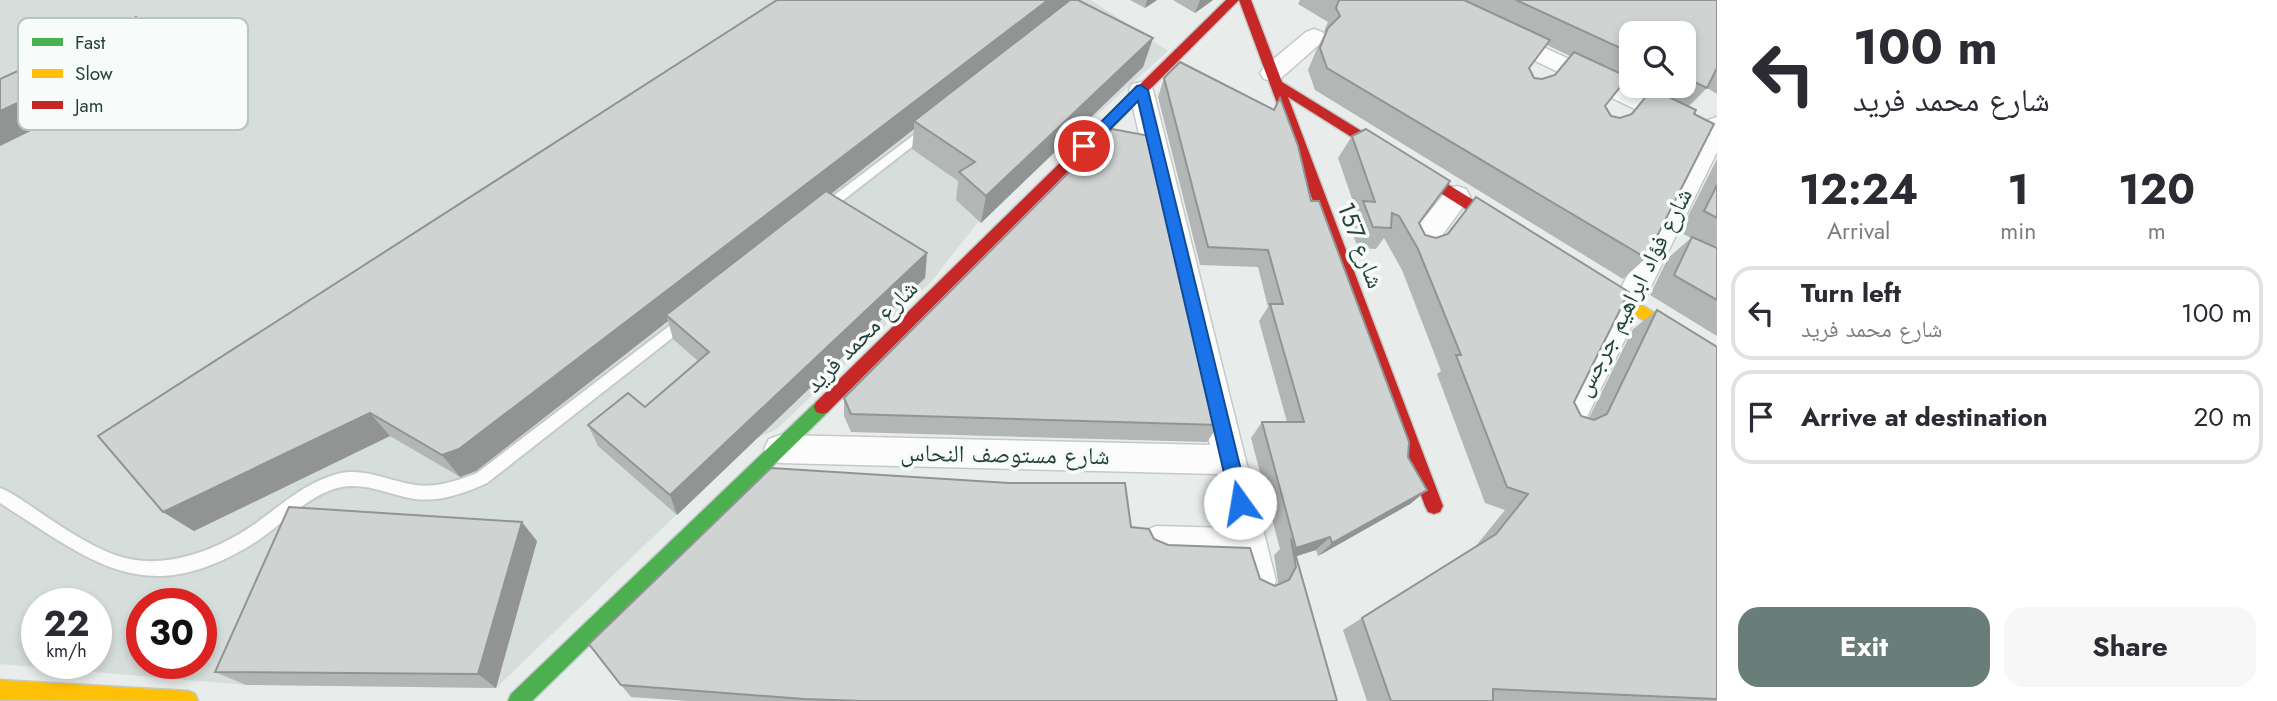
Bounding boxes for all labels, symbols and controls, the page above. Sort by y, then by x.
text: 100 m [1853,12,1998,82]
legend [18,18,248,130]
map controls [1619,21,1696,98]
button: search [1619,21,1696,98]
icon: left [1738,28,1829,119]
text: Fast [75,29,106,56]
text: Slow [75,60,113,87]
text: شارع محمد فريد [1853,77,2050,123]
text: Jam [72,92,104,119]
pin [1054,116,1114,176]
icon: arrive [1065,127,1103,165]
text: 12:24 [1799,159,1918,220]
text: 1 [2008,159,2029,220]
text: 120 [2118,159,2195,220]
street label: شارع فؤاد ابراهيم جرجس [1565,182,1701,402]
street label: شارع 157 [1329,197,1393,293]
text: Arrival [1827,214,1890,248]
text: min [2000,214,2036,248]
text: m [2148,214,2166,248]
street label: شارع محمد فريد [796,271,926,401]
text: Turn left [1801,274,1901,312]
icon: left [1742,294,1780,332]
text: 100 m [2181,294,2252,332]
text: شارع محمد فريد [1801,312,1942,346]
icon: arrive [1742,398,1780,436]
text: Arrive at destination [1801,398,2048,436]
text: 20 m [2194,398,2252,436]
street label: شارع مستوصف النحاس [900,435,1110,473]
position arrow [1203,466,1277,540]
speed limit sign: 30 [126,588,217,679]
text: 22 [44,599,89,649]
button: Exit [1738,607,1990,687]
button: Share [2004,607,2256,687]
text: km/h [46,638,87,664]

